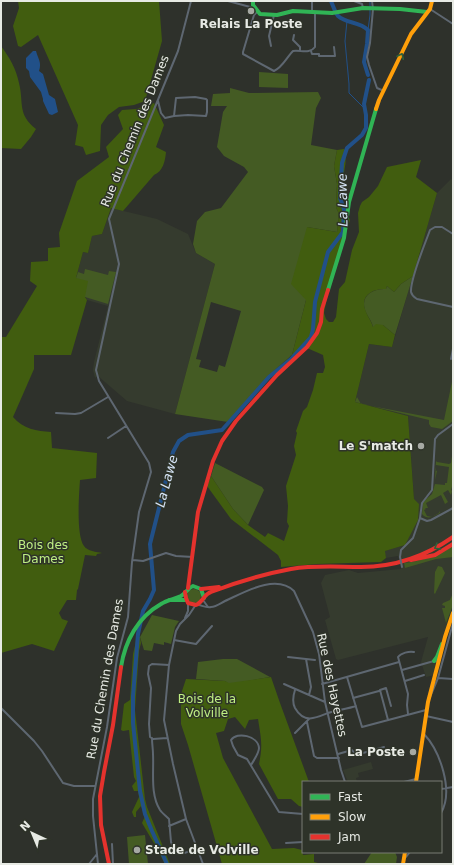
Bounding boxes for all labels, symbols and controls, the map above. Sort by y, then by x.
marker: Relais La Poste [246,6,256,16]
place label: Relais La Poste [199,17,303,31]
one-way arrow [396,52,404,60]
street label: Rue du Chemin des Dames [98,53,172,209]
water label: La Lawe [335,173,350,227]
place label: Le S'match [339,439,413,453]
marker: Le S'match [416,441,426,451]
water label: La Lawe [152,454,181,509]
park label: Bois des Dames [18,538,68,566]
one-way arrow [434,543,441,550]
street label: Rue du Chemin des Dames [84,598,126,760]
street label: Rue des Hayettes [314,632,350,738]
park label: Bois de la Volville [178,692,236,720]
place label: La Poste [347,745,405,759]
marker: La Poste [408,747,418,757]
legend [302,781,442,853]
text: Fast [338,790,362,804]
text: Slow [338,810,366,824]
north arrow [12,813,52,853]
text: N [18,818,33,834]
text: Jam [337,830,361,844]
place label: Stade de Volville [145,843,259,857]
marker: Stade de Volville [132,845,142,855]

